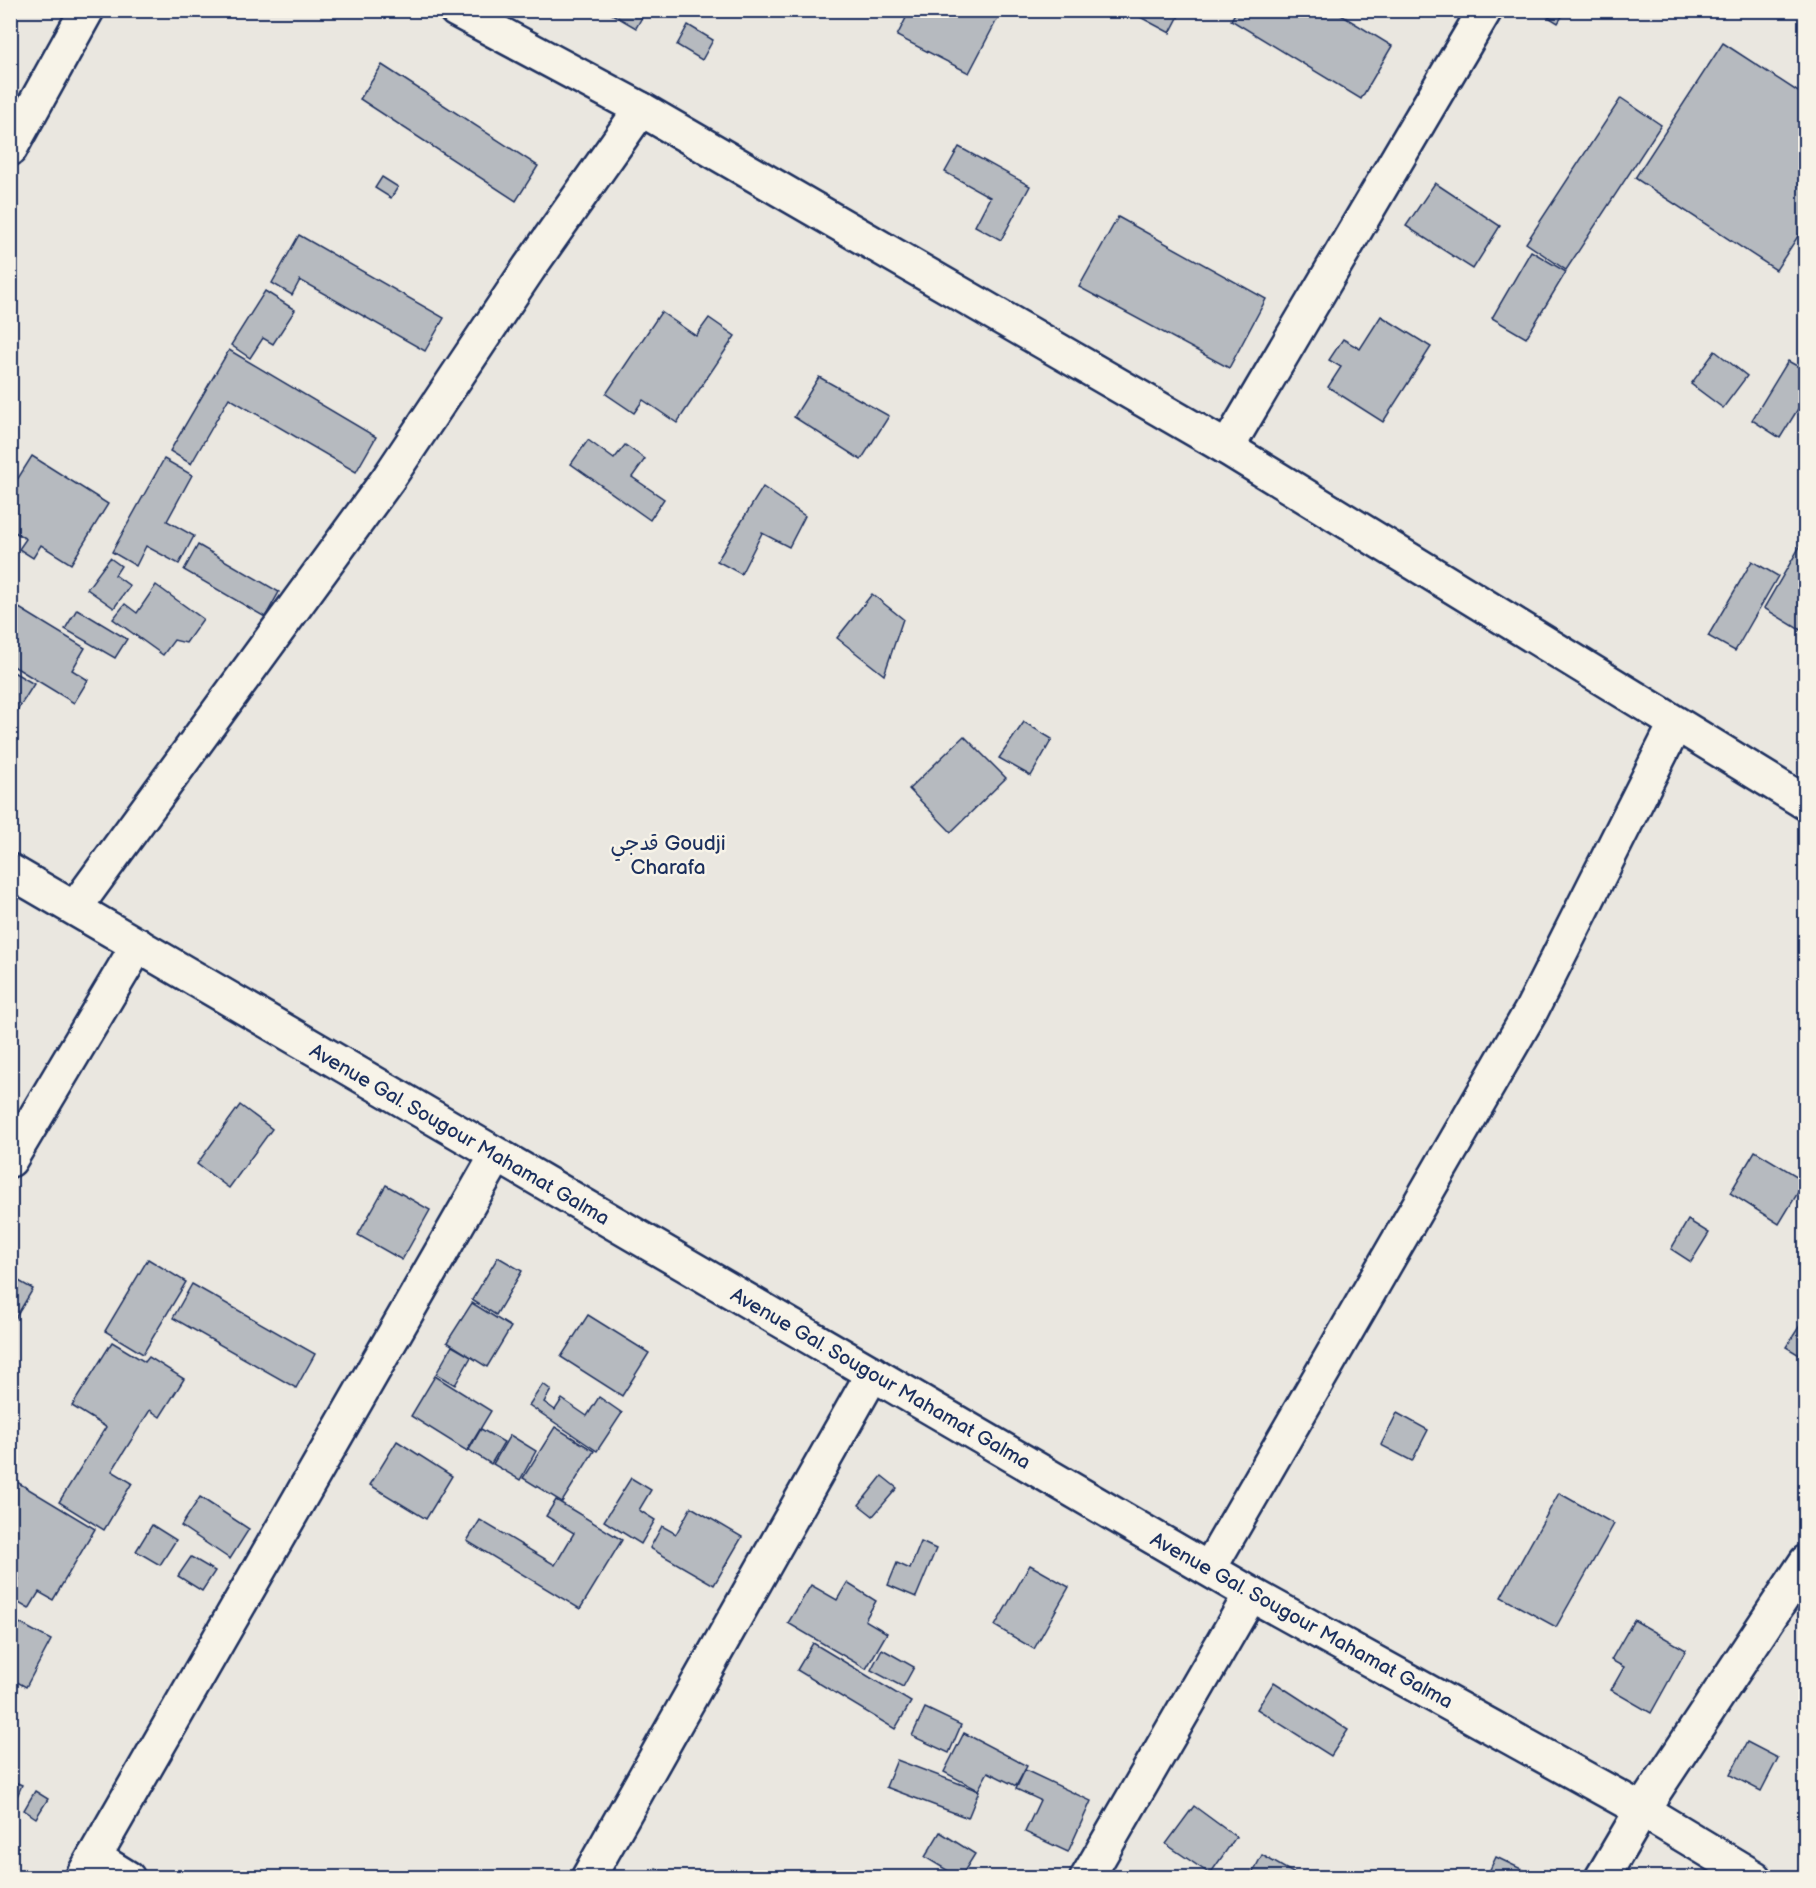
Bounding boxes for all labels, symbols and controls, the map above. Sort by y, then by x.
district label: قدجي Goudji Charafa [610,831,726,880]
street label: Avenue Gal. Sougour Mahamat Galma [305,1039,614,1231]
street label: Avenue Gal. Sougour Mahamat Galma [726,1283,1035,1475]
street label: Avenue Gal. Sougour Mahamat Galma [1146,1527,1457,1714]

